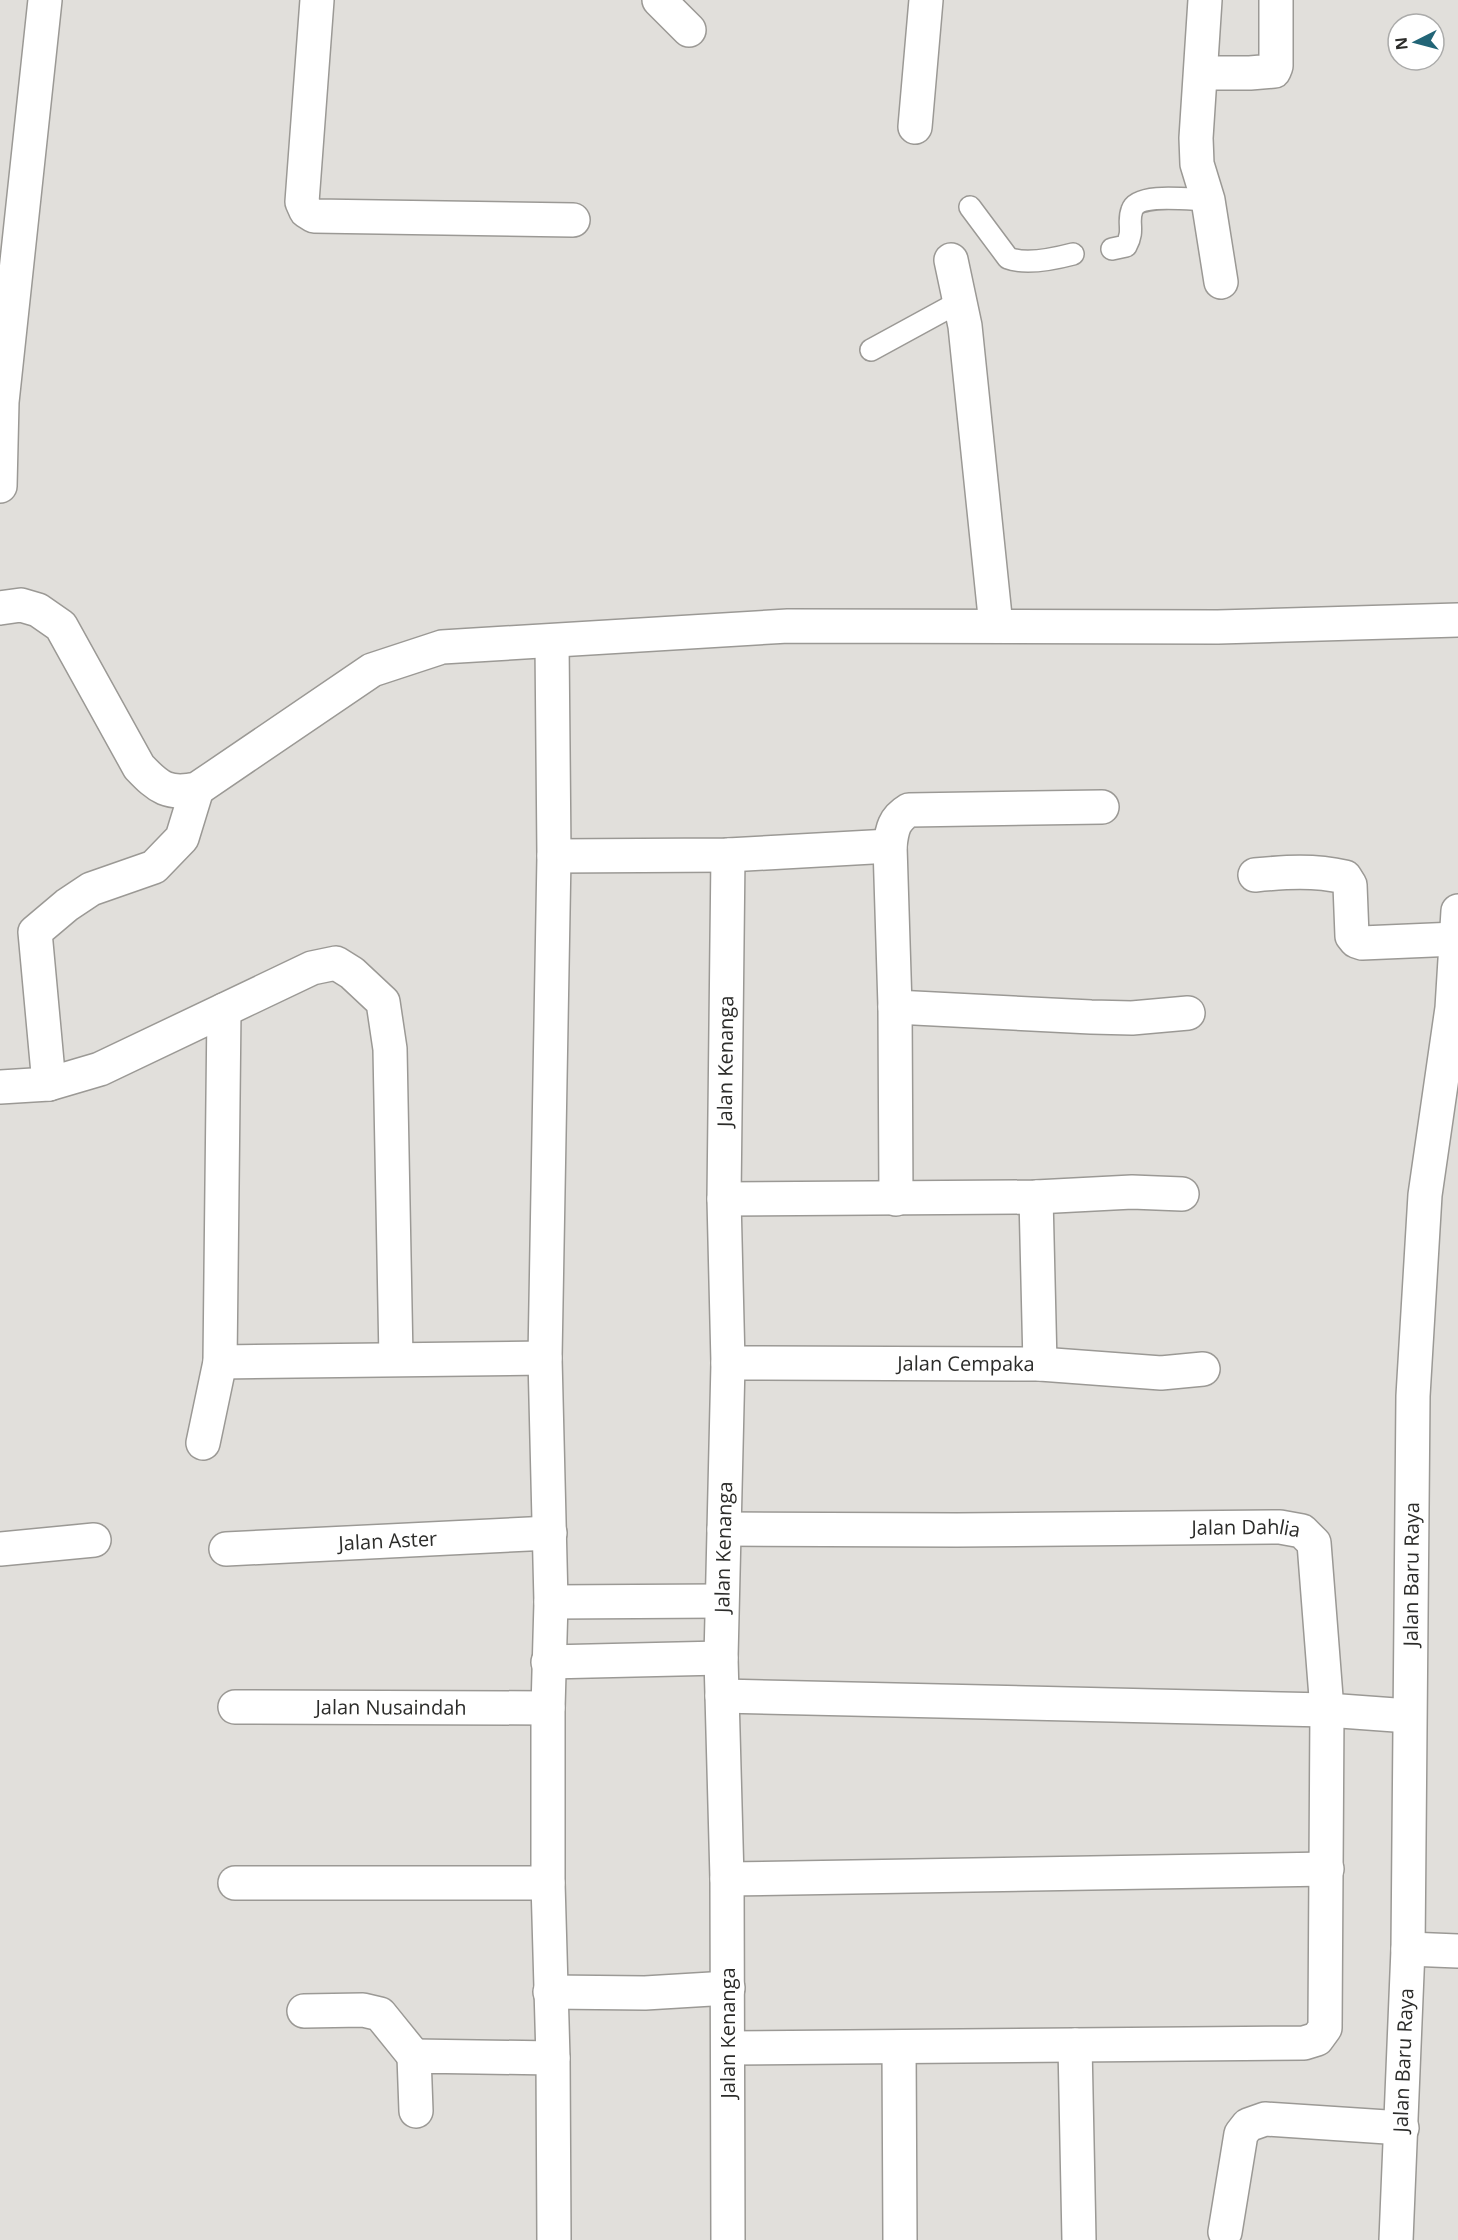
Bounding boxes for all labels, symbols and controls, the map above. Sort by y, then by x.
north arrow [1386,12,1446,72]
text: N [1389,36,1413,51]
street label: Jalan Kenanga [711,995,739,1129]
street label: Jalan Cempaka [895,1350,1035,1377]
street label: Jalan Kenanga [708,1481,738,1615]
street label: Jalan Baru Raya [1397,1502,1425,1649]
street label: Jalan Dahlia [1189,1513,1303,1543]
street label: Jalan Aster [336,1525,438,1557]
street label: Jalan Nusaindah [313,1693,467,1721]
street label: Jalan Kenanga [714,1967,741,2101]
street label: Jalan Baru Raya [1386,1987,1419,2135]

